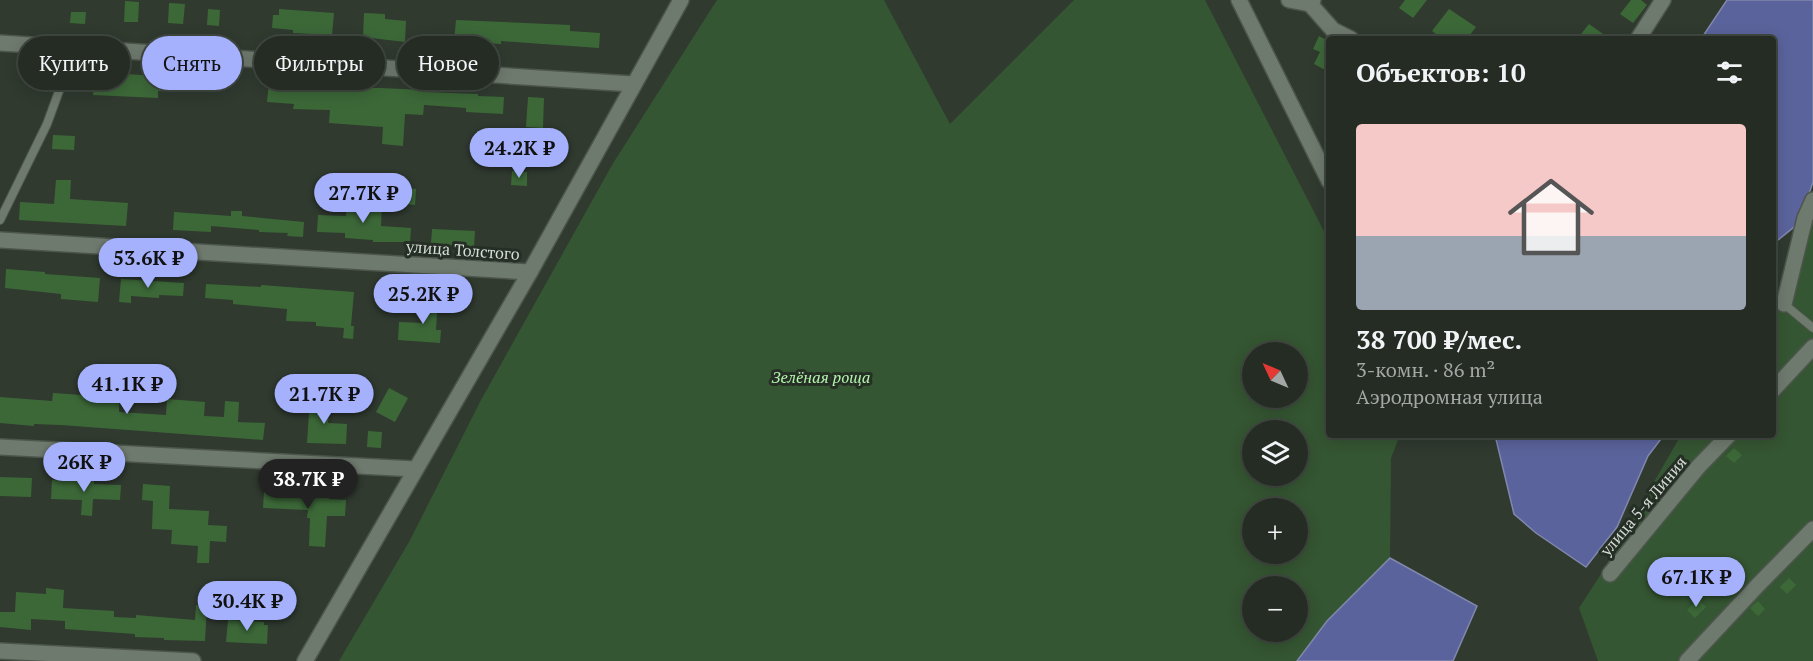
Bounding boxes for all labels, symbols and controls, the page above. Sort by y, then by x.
chip: Купить [18,36,130,90]
chip: Снять [142,36,242,90]
chip: Фильтры [254,36,385,90]
chip: Новое [397,36,499,90]
text: Объектов: 10 [1356,55,1526,89]
icon: filters [1713,56,1746,89]
pin: 24.2K ₽ [464,128,574,179]
text: 24.2K ₽ [484,134,554,161]
icon: home [1497,163,1605,271]
pin: 27.7K ₽ [308,173,418,224]
text: 27.7K ₽ [328,179,398,206]
street label: улица Толстого [405,235,521,265]
pin: 53.6K ₽ [93,238,203,289]
text: 53.6K ₽ [113,244,183,271]
pin: 25.2K ₽ [368,274,478,325]
text: 25.2K ₽ [388,280,458,307]
text: 38 700 ₽/мес. [1356,322,1522,356]
north arrow [1242,342,1308,408]
map controls [1242,342,1308,642]
text: 3-комн. · 86 m² [1356,356,1495,383]
pin: 41.1K ₽ [72,364,182,415]
park label: Зелёная роща [772,366,870,388]
text: 41.1K ₽ [92,370,162,397]
pin: 21.7K ₽ [269,374,379,425]
text: 21.7K ₽ [289,380,359,407]
text: Аэродромная улица [1356,383,1543,410]
button: layers [1242,420,1308,486]
pin: 26K ₽ [42,442,126,493]
text: 26K ₽ [57,448,111,475]
street label: улица 5-я Линия [1594,451,1691,561]
pin: 38.7K ₽ [253,459,363,510]
text: 38.7K ₽ [273,465,343,492]
button: + [1242,498,1308,564]
pin: 67.1K ₽ [1641,557,1751,608]
text: 67.1K ₽ [1661,563,1731,590]
button: − [1242,576,1308,642]
pin: 30.4K ₽ [192,581,302,632]
text: 30.4K ₽ [212,587,282,614]

